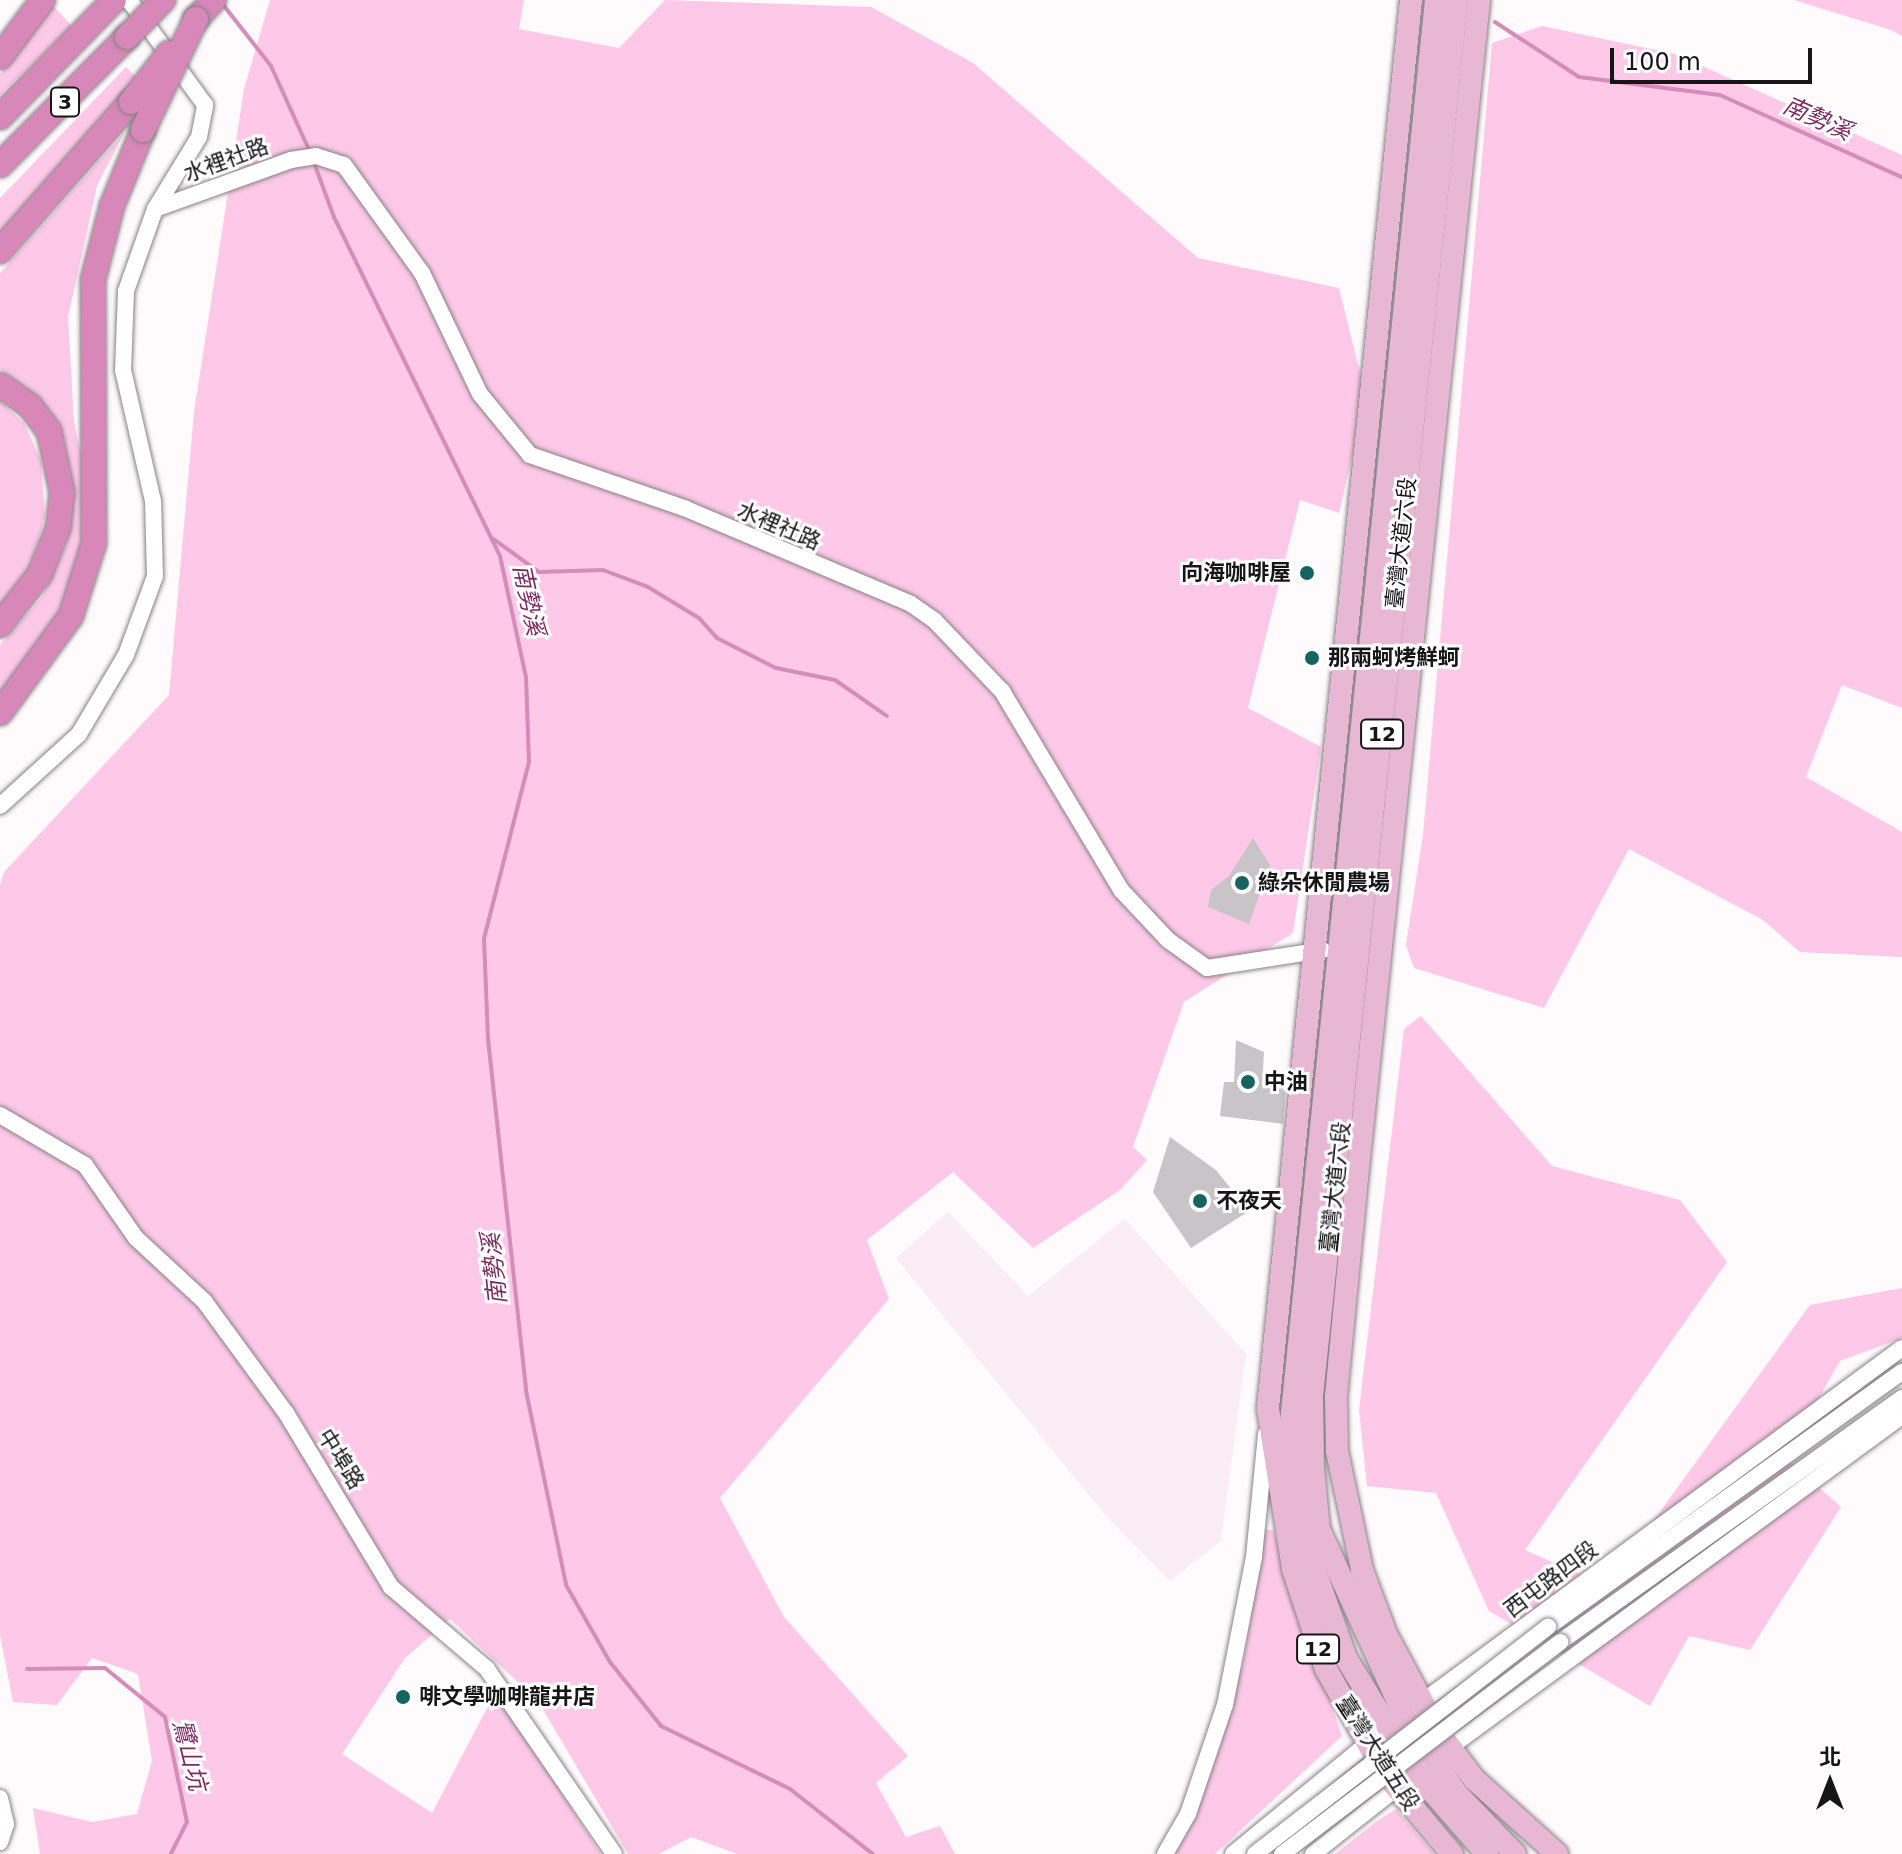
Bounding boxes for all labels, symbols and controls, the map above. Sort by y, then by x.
scale bar [1614,32,1816,82]
text: 100 m [1624,48,1701,76]
road number: 3 [49,86,81,118]
water label: 南勢溪 [1778,91,1856,147]
street label: 水裡社路 [180,133,272,187]
street label: 臺灣大道六段 [1381,476,1421,610]
street label: 水裡社路 [733,497,825,555]
place label: 向海咖啡屋 [1181,560,1291,586]
water label: 南勢溪 [506,562,550,638]
marker: 向海咖啡屋 [1298,564,1316,582]
place label: 那兩蚵烤鮮蚵 [1328,645,1460,671]
marker: 那兩蚵烤鮮蚵 [1303,649,1321,667]
road number: 12 [1360,718,1404,750]
place label: 綠朵休閒農場 [1258,870,1390,896]
marker: 綠朵休閒農場 [1233,874,1251,892]
place label: 中油 [1264,1069,1308,1095]
marker: 中油 [1239,1073,1257,1091]
street label: 臺灣大道六段 [1315,1120,1355,1254]
place label: 不夜天 [1216,1188,1282,1214]
marker: 不夜天 [1191,1192,1209,1210]
water label: 南勢溪 [477,1232,513,1306]
street label: 中埠路 [312,1424,370,1494]
street label: 西屯路四段 [1499,1535,1603,1623]
road number: 12 [1296,1633,1340,1665]
place label: 啡文學咖啡龍井店 [419,1684,595,1710]
marker: 啡文學咖啡龍井店 [394,1688,412,1706]
street label: 臺灣大道五段 [1331,1690,1425,1816]
water label: 鷺山坑 [166,1717,212,1793]
north arrow [1790,1742,1870,1822]
text: 北 [1819,1745,1841,1770]

